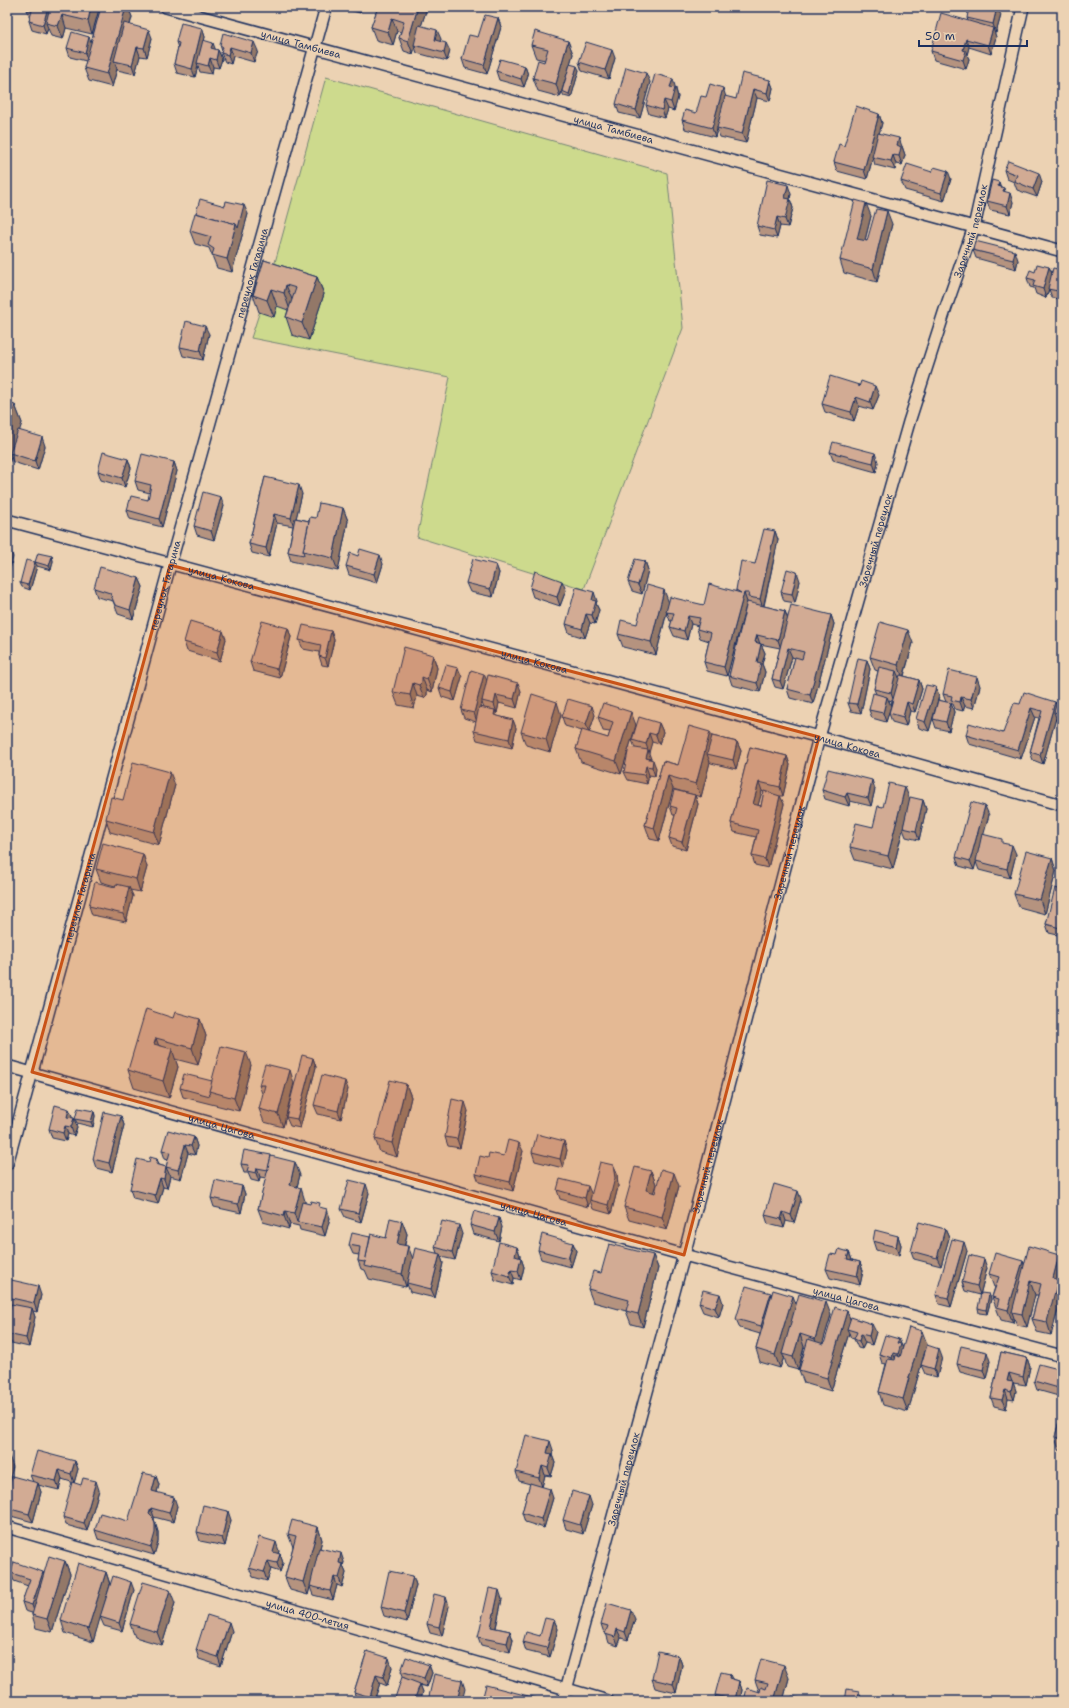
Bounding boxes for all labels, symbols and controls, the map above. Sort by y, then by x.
scale bar [919,22,1027,48]
street label: улица Тамбиева [260,27,343,62]
text: 50 m [925,28,955,44]
street label: улица Тамбиева [572,112,656,147]
street label: Заречный переулок [951,182,991,279]
street label: переулок Гагарина [233,226,271,320]
street label: Заречный переулок [856,491,895,589]
street label: переулок Гагарина [147,538,184,632]
street label: улица Кокова [187,563,257,593]
street label: улица Кокова [500,646,570,677]
street label: улица Кокова [813,730,883,761]
street label: Заречный переулок [771,803,808,901]
street label: переулок Гагарина [61,851,99,944]
street label: улица Цагова [187,1111,257,1142]
street label: Заречный переулок [689,1117,726,1215]
street label: улица Цагова [499,1198,569,1229]
street label: улица Цагова [812,1284,882,1314]
street label: Заречный переулок [605,1430,643,1528]
street label: улица 400-летия [264,1596,351,1633]

